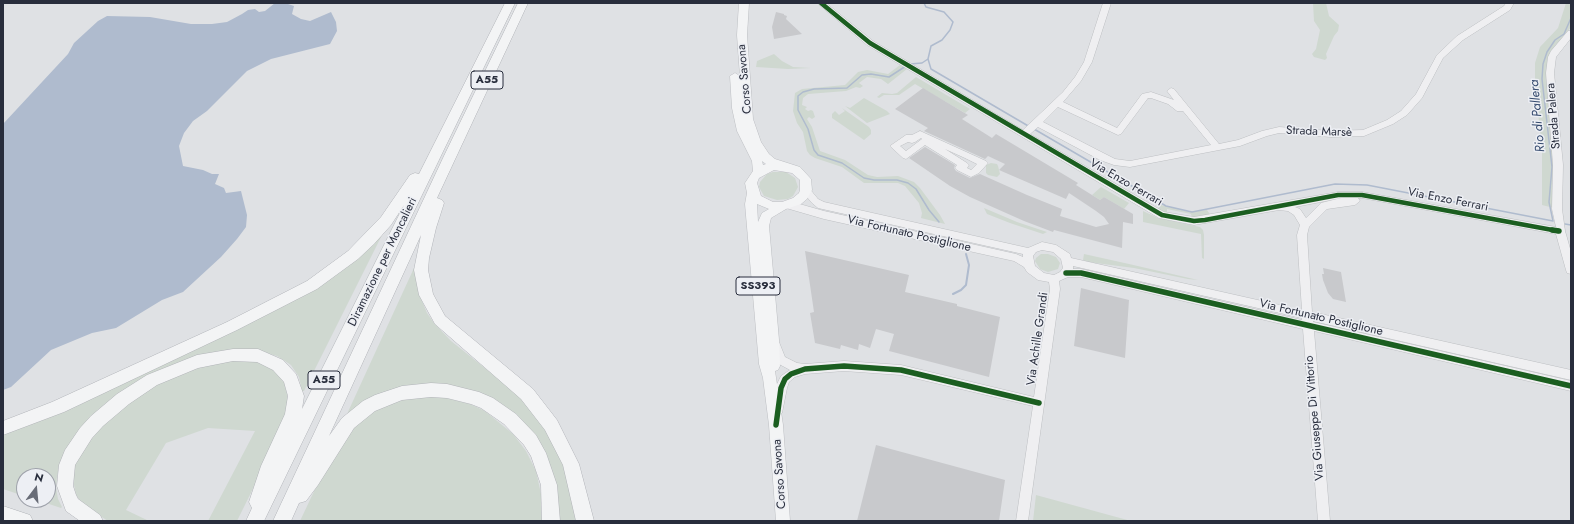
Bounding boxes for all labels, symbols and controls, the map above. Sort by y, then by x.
street label: Corso Savona [735,44,755,114]
road number: A55 [471,71,503,89]
water label: Rio di Pallera [1527,79,1549,153]
street label: Strada Palera [1544,82,1564,150]
street label: Strada Marsè [1286,124,1352,140]
street label: Via Enzo Ferrari [1087,156,1165,210]
street label: Via Enzo Ferrari [1406,185,1490,215]
street label: Diramazione per Moncalieri [345,195,421,329]
street label: Via Fortunato Postiglione [846,213,972,255]
road number: SS393 [736,277,780,295]
street label: Via Achille Grandi [1024,291,1052,387]
street label: Via Fortunato Postiglione [1258,297,1384,339]
street label: Via Giuseppe Di Vittorio [1302,355,1328,481]
road number: A55 [308,371,340,389]
street label: Corso Savona [770,439,790,509]
north arrow [16,468,56,508]
text: N [33,469,45,486]

